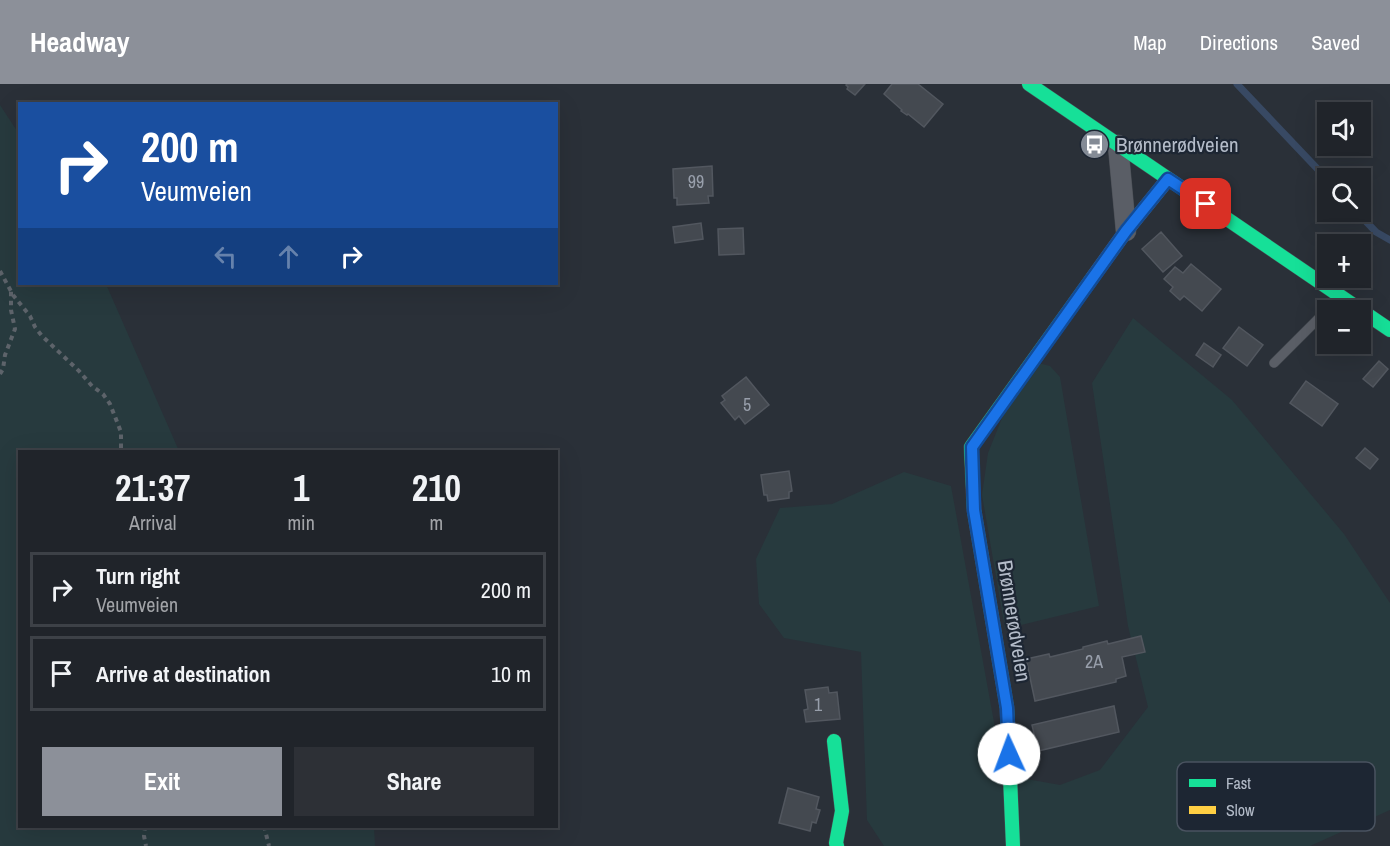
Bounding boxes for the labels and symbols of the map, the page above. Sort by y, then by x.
bus stop icon: Brønnerødveien [1079,129,1111,161]
place label: Brønnerødveien [1116,130,1239,159]
house number: 99 [688,169,704,194]
pin [1180,178,1231,229]
house number: 5 [743,392,751,417]
street label: Brønnerødveien [991,558,1038,684]
house number: 2A [1085,649,1103,674]
house number: 1 [814,692,823,717]
position arrow [977,722,1041,786]
legend [1177,762,1375,831]
text: Fast [1226,772,1251,794]
text: Slow [1226,799,1255,821]

